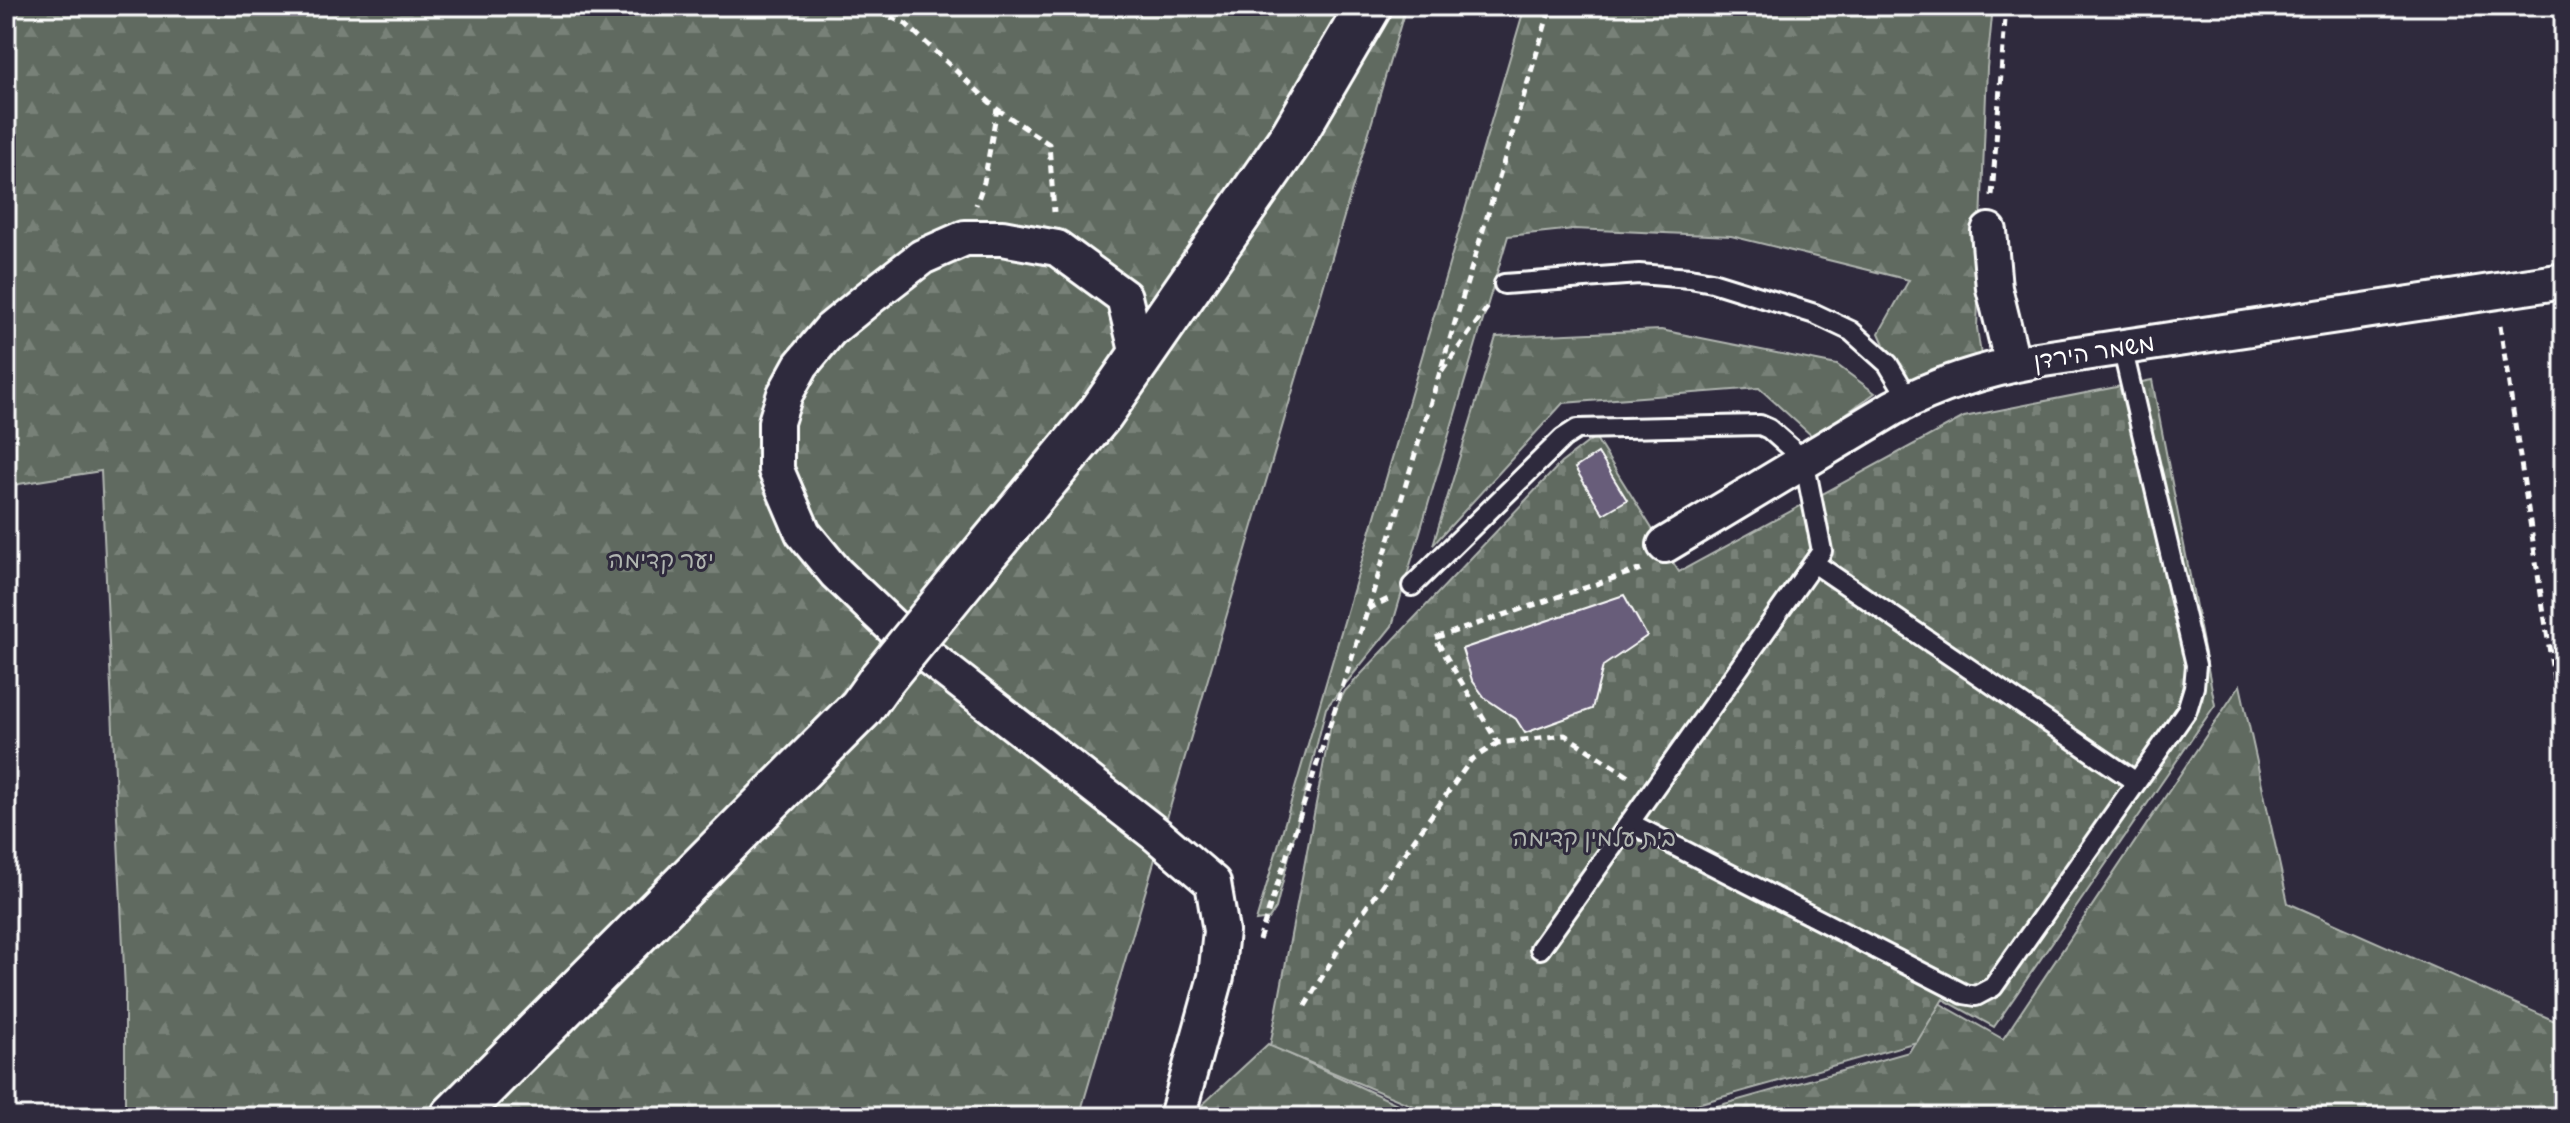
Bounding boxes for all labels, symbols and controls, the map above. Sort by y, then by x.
street label: משמר הירדן [2030,322,2158,382]
park label: יער קדימה [608,539,714,581]
park label: בית עלמין קדימה [1512,817,1676,859]

